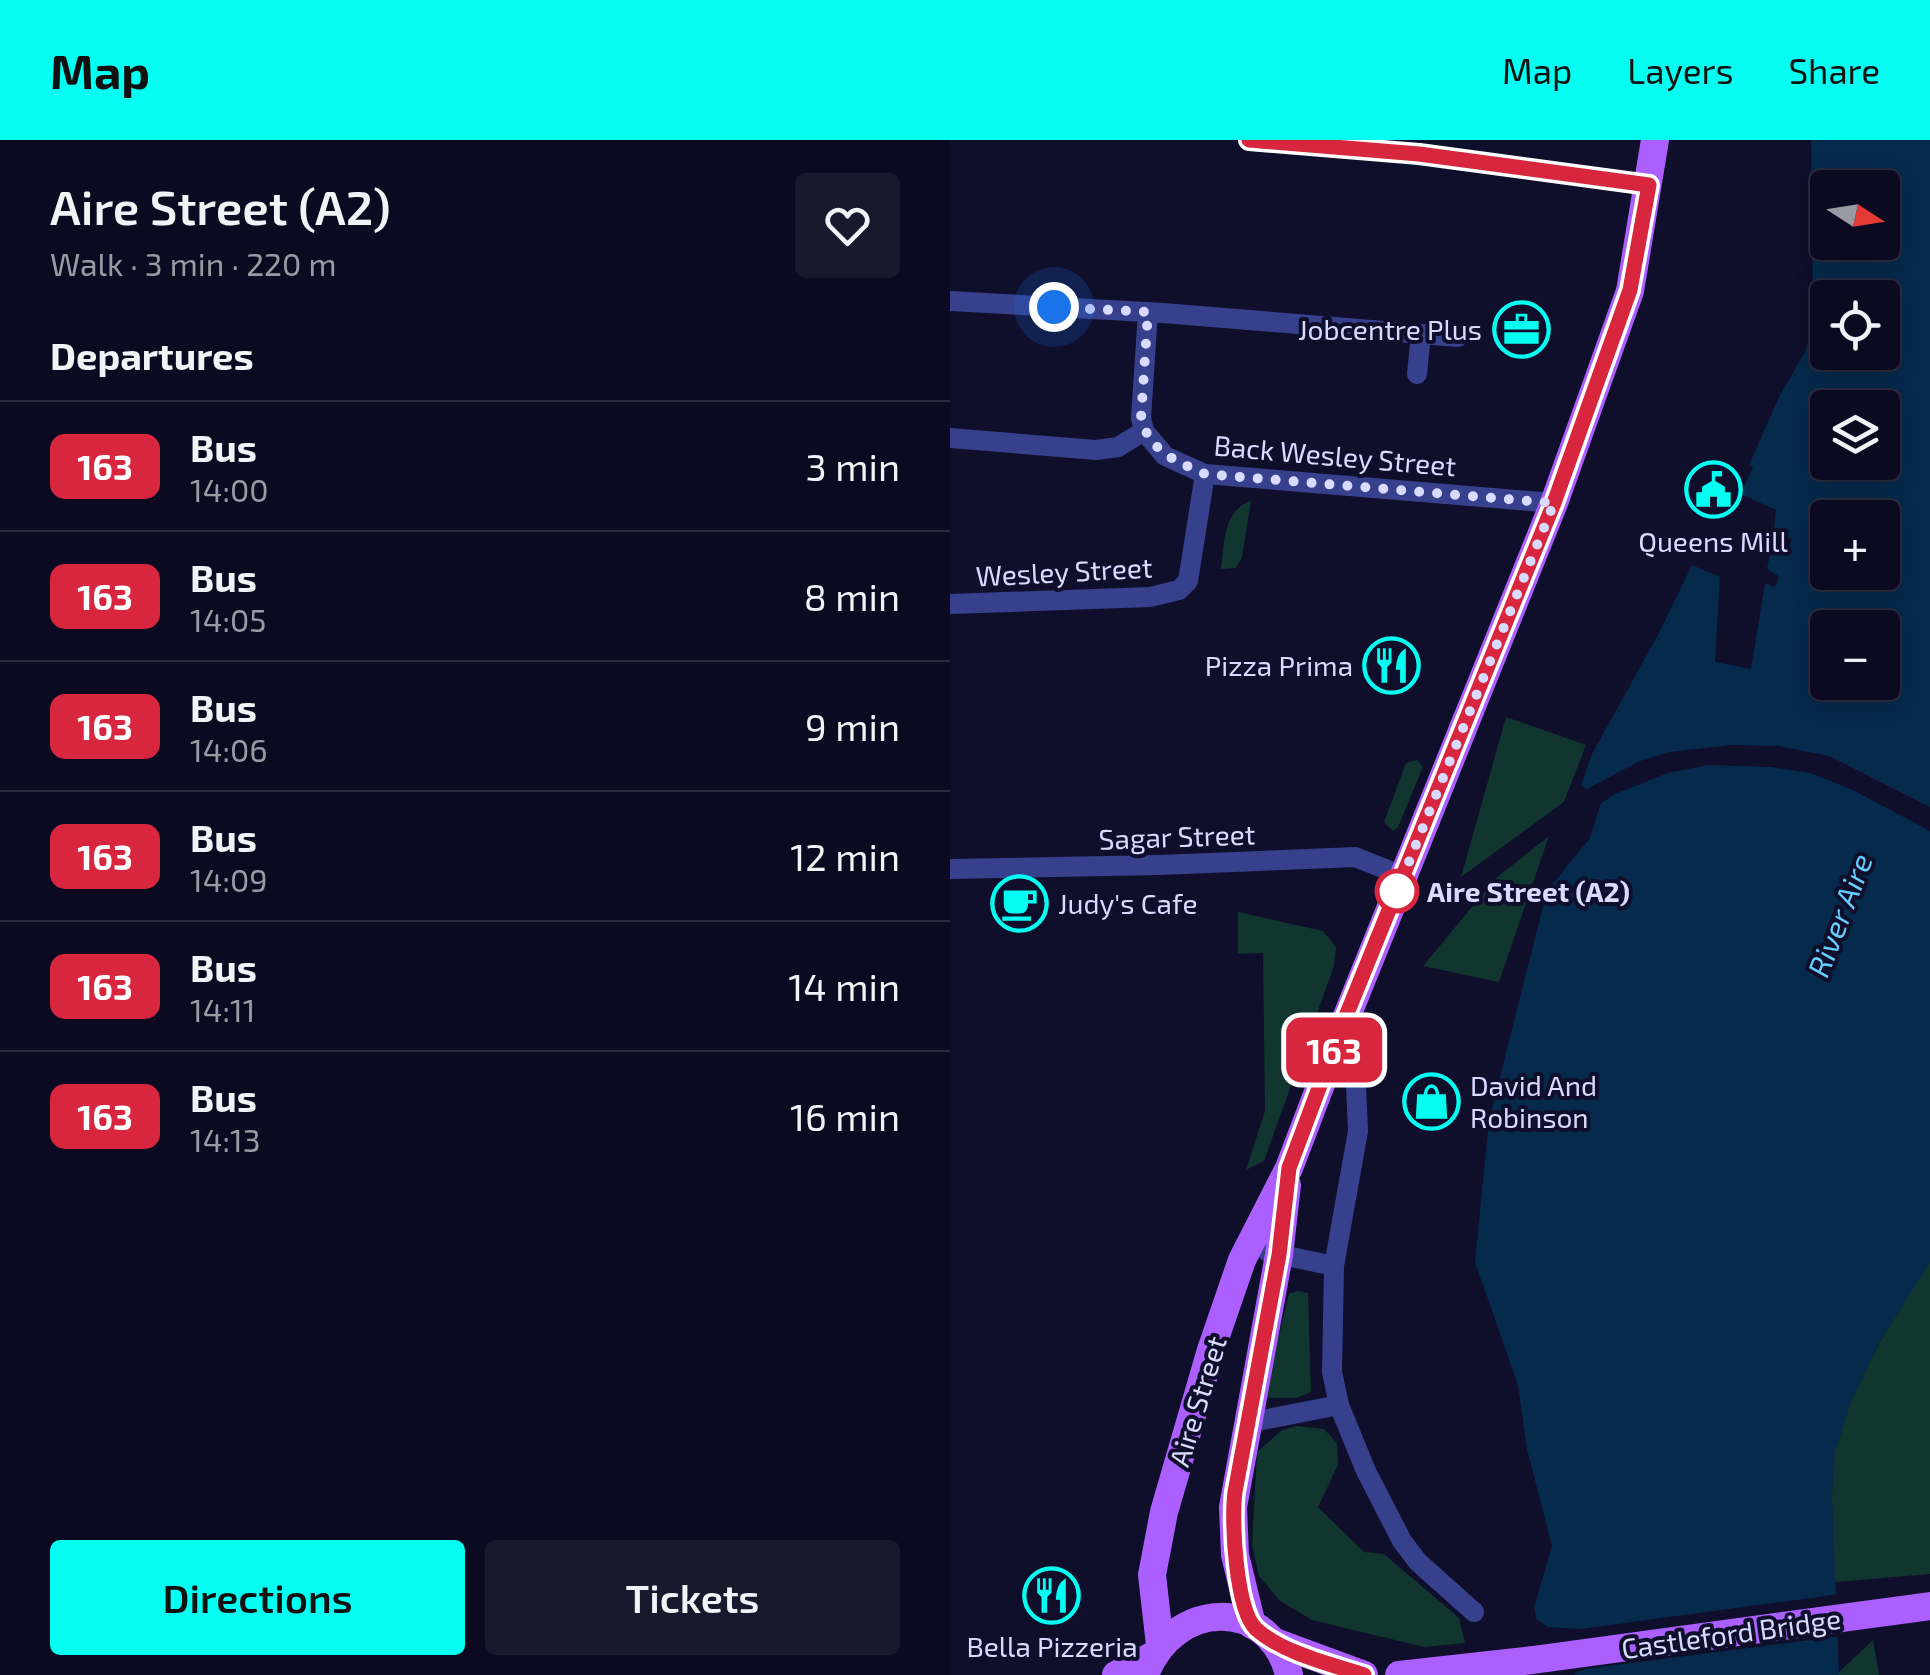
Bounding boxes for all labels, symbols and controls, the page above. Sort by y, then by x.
text: Map [50,41,150,99]
text: Map [1502,49,1572,91]
text: Layers [1627,49,1733,91]
text: Share [1788,49,1880,91]
north arrow [1810,170,1900,260]
map controls [1810,170,1900,700]
button: heart [795,173,900,278]
text: Aire Street (A2) [50,177,391,235]
text: Walk · 3 min · 220 m [50,244,337,282]
button: locate [1810,280,1900,370]
your location [1029,282,1079,332]
office icon: Jobcentre Plus [1491,299,1551,359]
place label: Jobcentre Plus [1298,312,1482,346]
text: Departures [50,332,254,378]
button: layers [1810,390,1900,480]
text: Bus [190,424,257,470]
street label: Back Wesley Street [1212,427,1458,483]
text: 3 min [806,443,900,489]
text: 163 [77,445,133,487]
public building icon: Queens Mill [1683,460,1743,520]
text: 14:00 [190,470,269,508]
button: + [1810,500,1900,590]
place label: Queens Mill [1638,524,1788,558]
street label: Wesley Street [975,549,1153,593]
text: Bus [190,554,257,600]
text: 8 min [804,573,900,619]
text: 163 [77,575,133,617]
text: 14:05 [190,600,266,638]
button: − [1810,610,1900,700]
restaurant icon: Pizza Prima [1362,635,1422,695]
place label: Pizza Prima [1205,648,1353,682]
text: Bus [190,684,257,730]
text: 9 min [805,703,900,749]
text: 163 [77,705,133,747]
text: 14:06 [190,730,268,768]
text: Bus [190,814,257,860]
street label: Sagar Street [1098,816,1256,856]
text: 12 min [790,833,900,879]
text: 163 [77,835,133,877]
water label: River Aire [1799,848,1879,982]
text: 14:09 [190,860,268,898]
marker: Aire Street (A2) [1376,870,1418,912]
cafe icon: Judy's Cafe [989,873,1049,933]
place label: Aire Street (A2) [1427,874,1630,908]
place label: Judy's Cafe [1058,886,1197,920]
text: Bus [190,944,257,990]
text: 14 min [788,963,900,1009]
text: 163 [77,965,133,1007]
text: 14:11 [190,990,255,1028]
line badge: 163 [1276,1018,1392,1082]
text: 163 [1306,1029,1362,1071]
place label: David And Robinson [1470,1068,1597,1134]
shop icon: David And Robinson [1401,1071,1461,1131]
text: Bus [190,1074,257,1120]
text: 16 min [790,1093,900,1139]
text: 163 [77,1095,133,1137]
text: 14:13 [190,1120,261,1158]
street label: Aire Street [1161,1332,1233,1470]
button: Directions [50,1540,465,1655]
button: Tickets [485,1540,900,1655]
restaurant icon: Bella Pizzeria [1022,1565,1082,1625]
street label: Castleford Bridge [1619,1601,1843,1665]
place label: Bella Pizzeria [966,1629,1138,1663]

